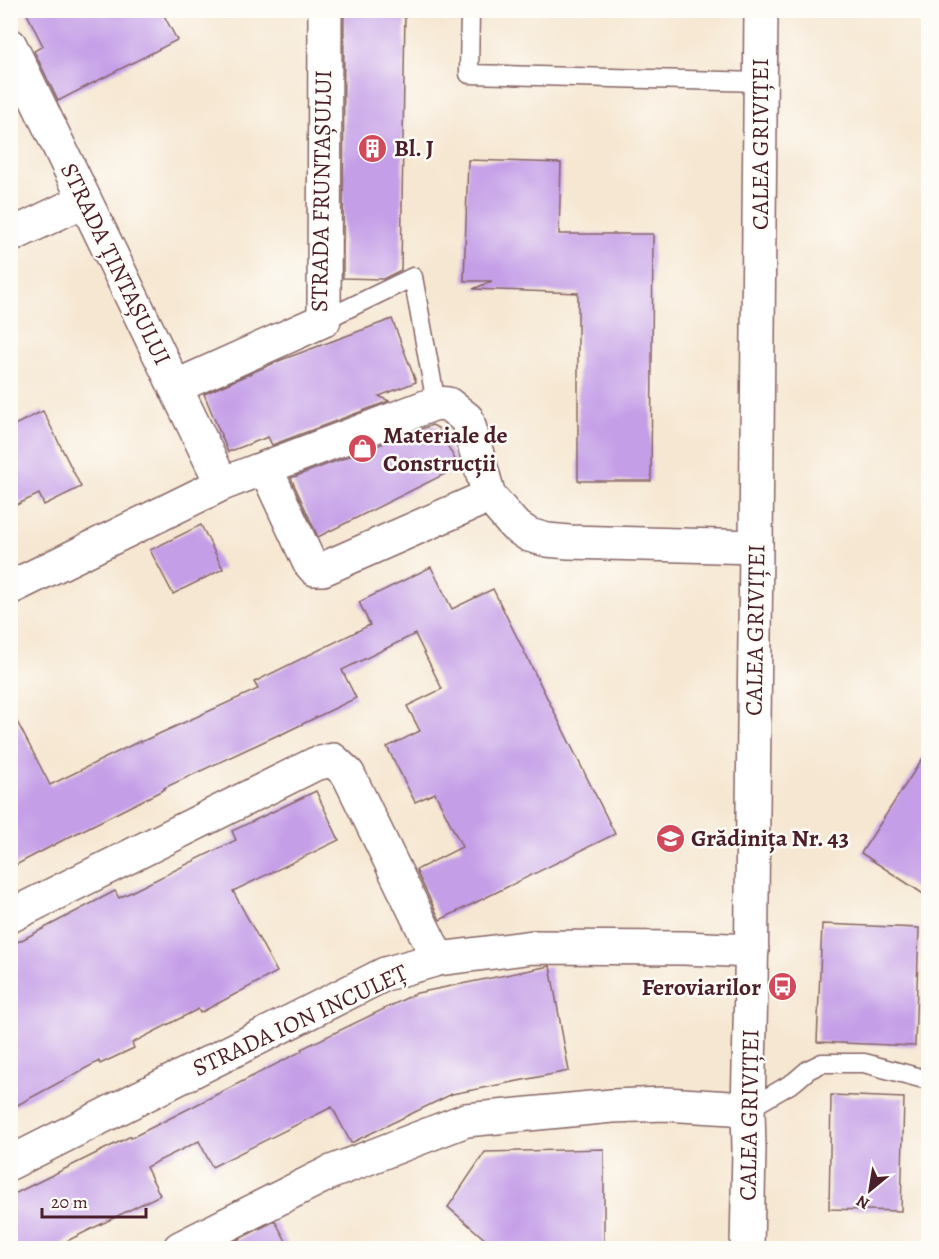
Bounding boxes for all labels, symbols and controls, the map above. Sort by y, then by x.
street label: CALEA GRIVIȚEI [744,58,776,230]
street label: STRADA FRUNTAȘULUI [303,70,339,312]
building icon: Bl. J [357,132,389,164]
place label: Bl. J [394,132,434,164]
street label: STRADA ȚINTAȘULUI [53,158,179,370]
place label: Materiale de Construcții [383,419,508,479]
shop icon: Materiale de Construcții [346,433,378,465]
street label: CALEA GRIVIȚEI [738,544,772,716]
school or university icon: Grădinița Nr. 43 [654,822,686,854]
place label: Grădinița Nr. 43 [691,822,849,854]
street label: STRADA ION INCULEȚ [187,956,413,1084]
place label: Feroviarilor [641,971,761,1003]
bus stop icon: Feroviarilor [766,971,798,1003]
street label: CALEA GRIVIȚEI [732,1029,766,1201]
north arrow [840,1160,900,1220]
scale bar [42,1181,146,1219]
text: 20 m [51,1190,88,1214]
text: N [852,1190,874,1215]

